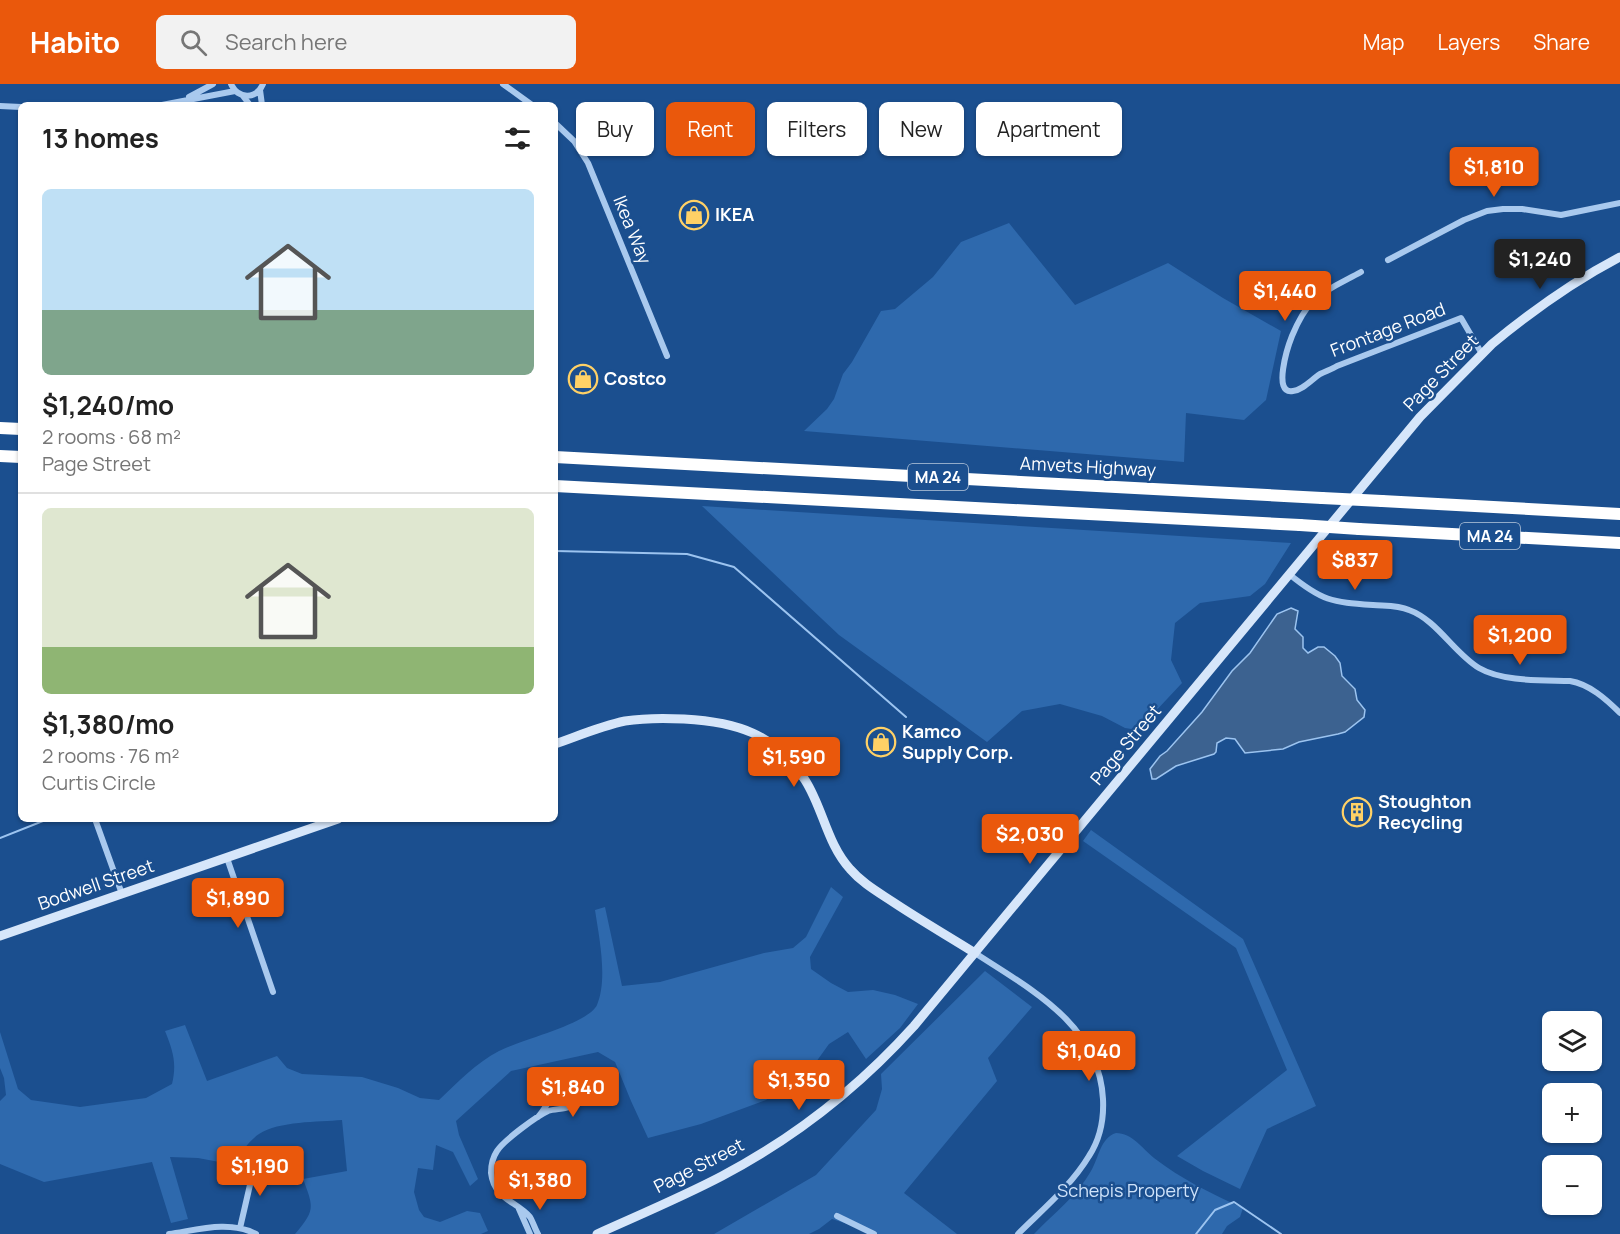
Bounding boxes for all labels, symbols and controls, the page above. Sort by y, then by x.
search box [156,15,576,69]
text: Habito [30,23,120,61]
icon: search [177,26,210,59]
text: Search here [225,27,347,57]
text: Map [1363,28,1404,56]
text: Layers [1437,28,1500,56]
text: Share [1533,28,1590,56]
chip: Buy [576,102,654,156]
chip: Rent [666,102,755,156]
chip: Filters [767,102,867,156]
chip: New [879,102,964,156]
chip: Apartment [976,102,1122,156]
text: 13 homes [42,120,159,156]
icon: filters [501,122,534,155]
pin: $1,810 [1445,147,1543,198]
text: $1,810 [1464,153,1524,180]
street label: Ikea Way [608,192,658,268]
shop icon: IKEA [678,199,710,231]
place label: IKEA [715,202,754,226]
icon: home [234,228,342,336]
pin: $1,240 [1491,239,1589,290]
text: $1,240 [1508,245,1572,272]
pin: $1,440 [1236,271,1334,322]
text: $1,440 [1253,277,1317,304]
street label: Frontage Road [1327,296,1449,362]
street label: Page Street [1398,329,1483,416]
shop icon: Costco [567,363,599,395]
place label: Costco [604,366,666,390]
text: $1,240/mo [42,387,174,423]
text: 2 rooms · 68 m² [42,423,181,450]
text: Page Street [42,450,151,477]
street label: Amvets Highway [1019,450,1157,482]
road number: MA 24 [908,464,968,490]
road number: MA 24 [1460,523,1520,549]
pin: $837 [1319,540,1391,591]
text: $837 [1331,546,1379,573]
icon: home [234,547,342,655]
pin: $1,200 [1471,615,1569,666]
text: $1,200 [1488,621,1552,648]
street label: Page Street [1085,699,1166,790]
text: $1,380/mo [42,706,174,742]
place label: Kamco Supply Corp. [902,719,1014,764]
shop icon: Kamco Supply Corp. [865,726,897,758]
pin: $1,590 [745,737,843,788]
text: 2 rooms · 76 m² [42,742,179,769]
text: $1,590 [762,743,826,770]
text: Curtis Circle [42,769,156,796]
place label: Stoughton Recycling [1378,789,1472,834]
building icon: Stoughton Recycling [1341,796,1373,828]
pin: $2,030 [981,814,1079,865]
text: $2,030 [996,820,1064,847]
street label: Bodwell Street [34,853,157,915]
pin: $1,890 [189,878,287,929]
text: $1,890 [206,884,270,911]
map controls [1542,1011,1602,1215]
button: layers [1542,1011,1602,1071]
pin: $1,040 [1040,1031,1138,1082]
text: $1,040 [1056,1037,1122,1064]
pin: $1,350 [750,1060,848,1111]
text: $1,350 [767,1066,831,1093]
pin: $1,840 [524,1067,622,1118]
text: $1,840 [541,1073,605,1100]
button: + [1542,1083,1602,1143]
street label: Page Street [649,1132,748,1198]
pin: $1,190 [211,1146,309,1197]
text: $1,190 [231,1152,289,1179]
button: − [1542,1155,1602,1215]
pin: $1,380 [491,1160,589,1211]
text: $1,380 [508,1166,572,1193]
park label: Schepis Property [1057,1178,1199,1202]

